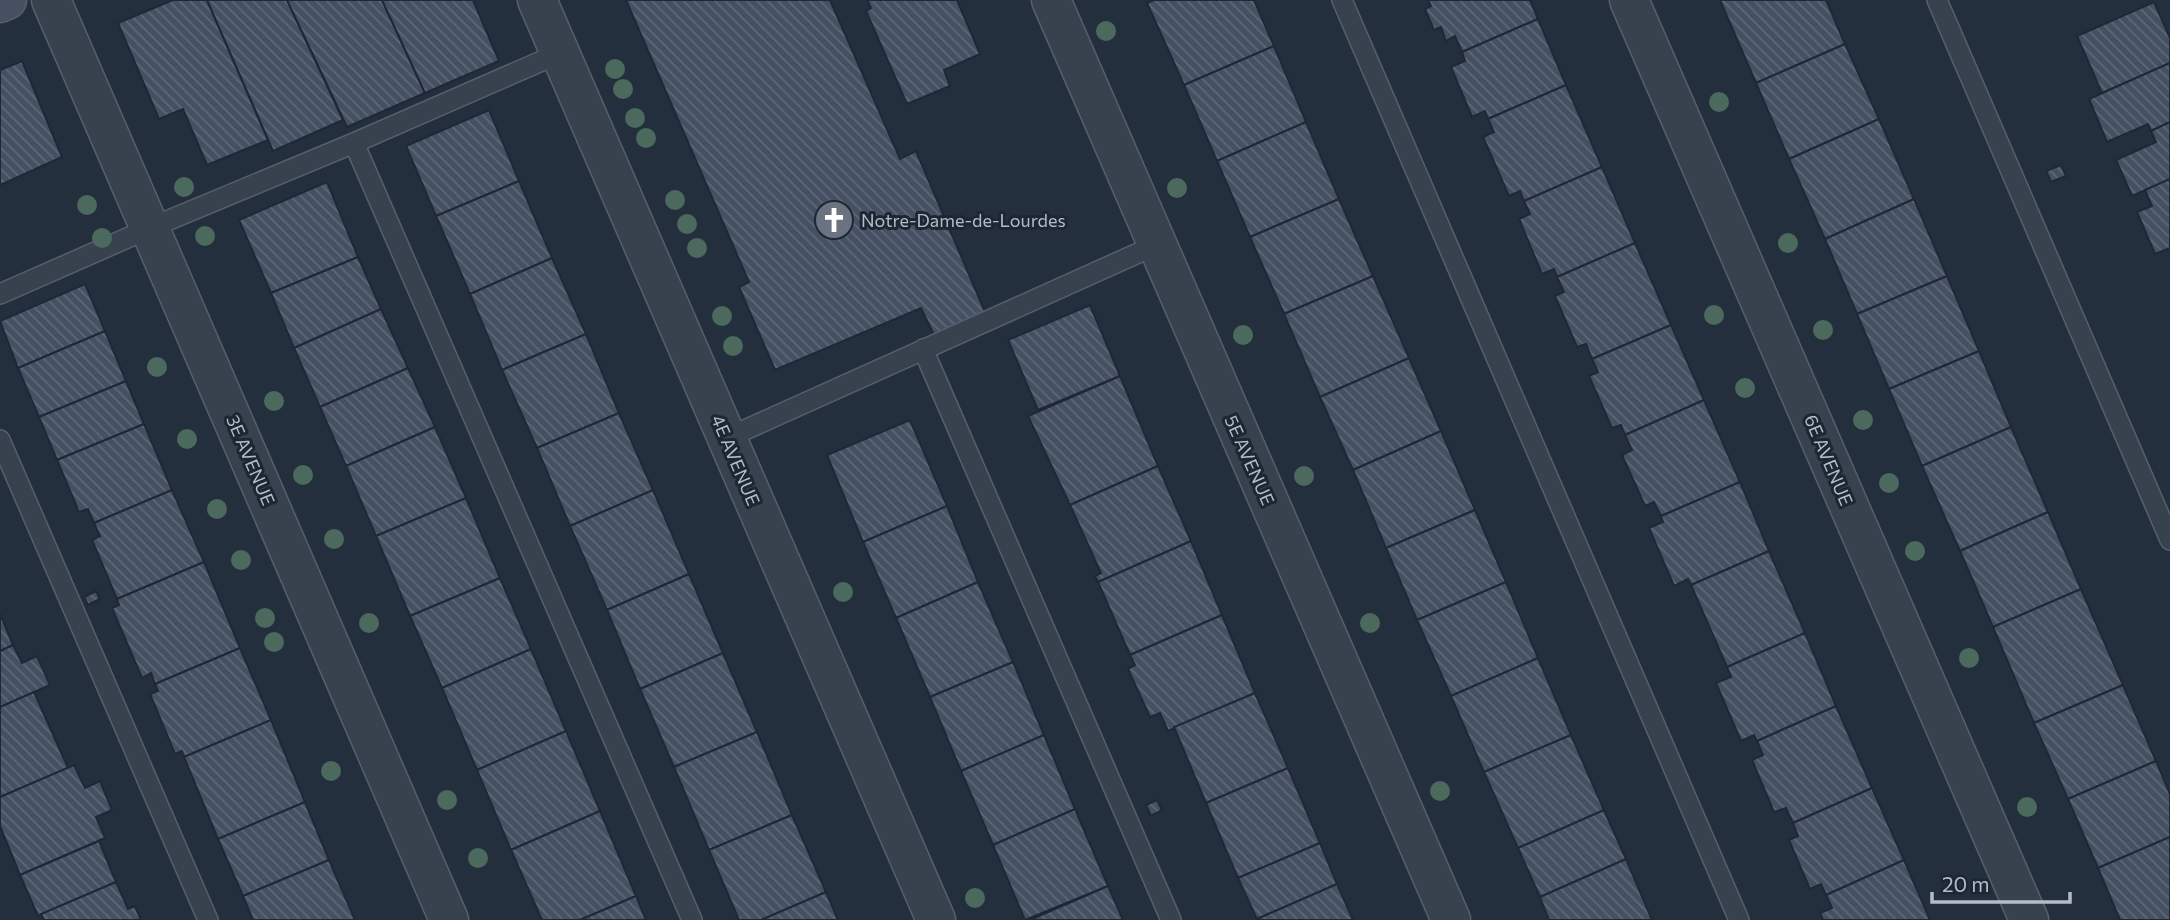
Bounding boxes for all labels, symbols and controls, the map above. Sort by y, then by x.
church icon: Notre-Dame-de-Lourdes [813,199,855,241]
place label: Notre-Dame-de-Lourdes [861,209,1066,231]
street label: 4E AVENUE [707,411,765,509]
street label: 6E AVENUE [1800,411,1858,509]
street label: 3E AVENUE [222,412,280,508]
street label: 5E AVENUE [1220,412,1280,508]
scale bar [1932,860,2070,904]
text: 20 m [1942,871,1990,896]

